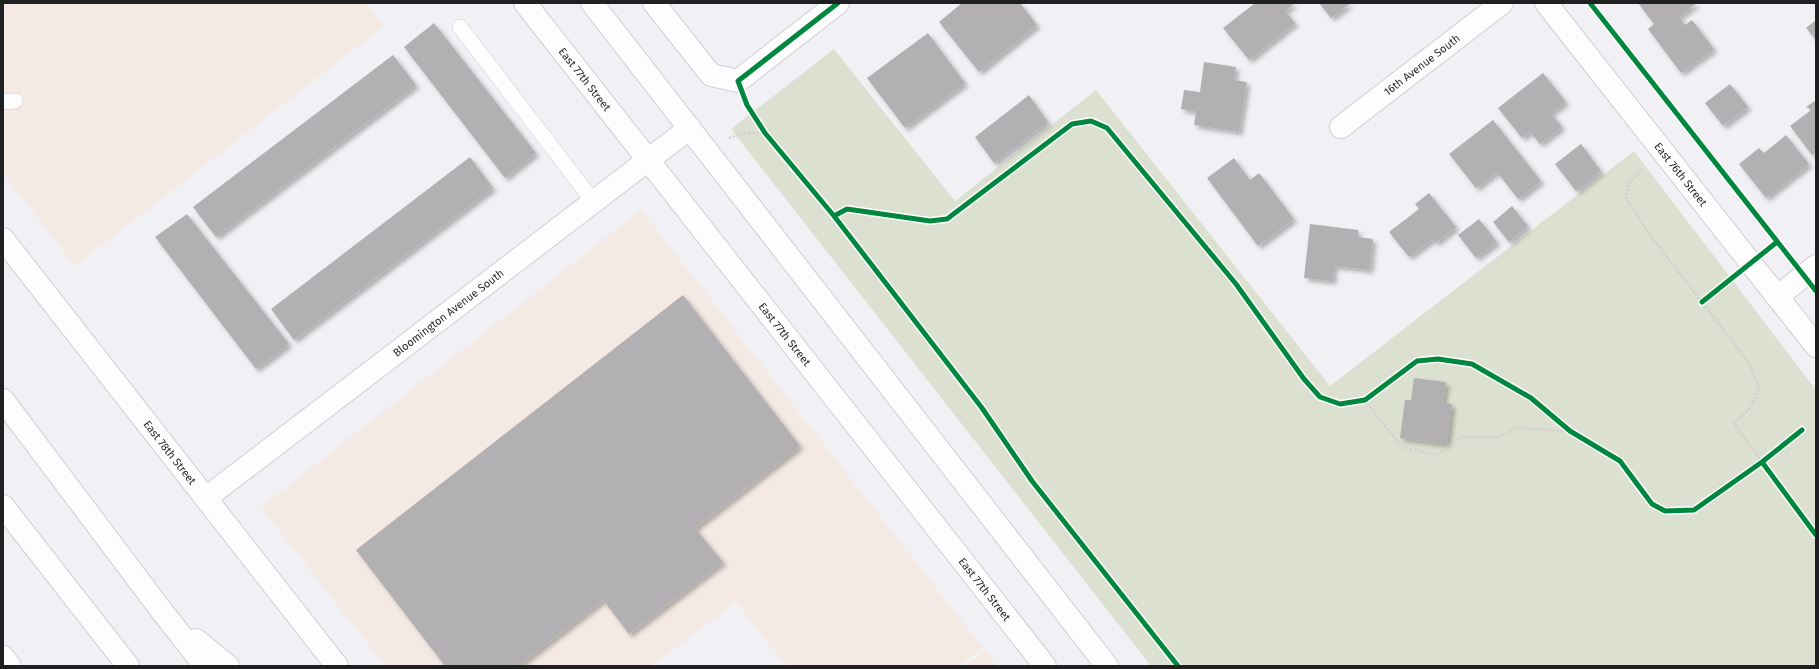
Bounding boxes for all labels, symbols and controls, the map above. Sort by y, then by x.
street label: 16th Avenue South [1381,32,1463,99]
street label: East 77th Street [556,45,613,114]
street label: East 76th Street [1651,140,1710,209]
street label: Bloomington Avenue South [391,267,507,360]
street label: East 77th Street [756,300,813,369]
street label: East 78th Street [141,418,199,487]
street label: East 77th Street [956,555,1013,624]

